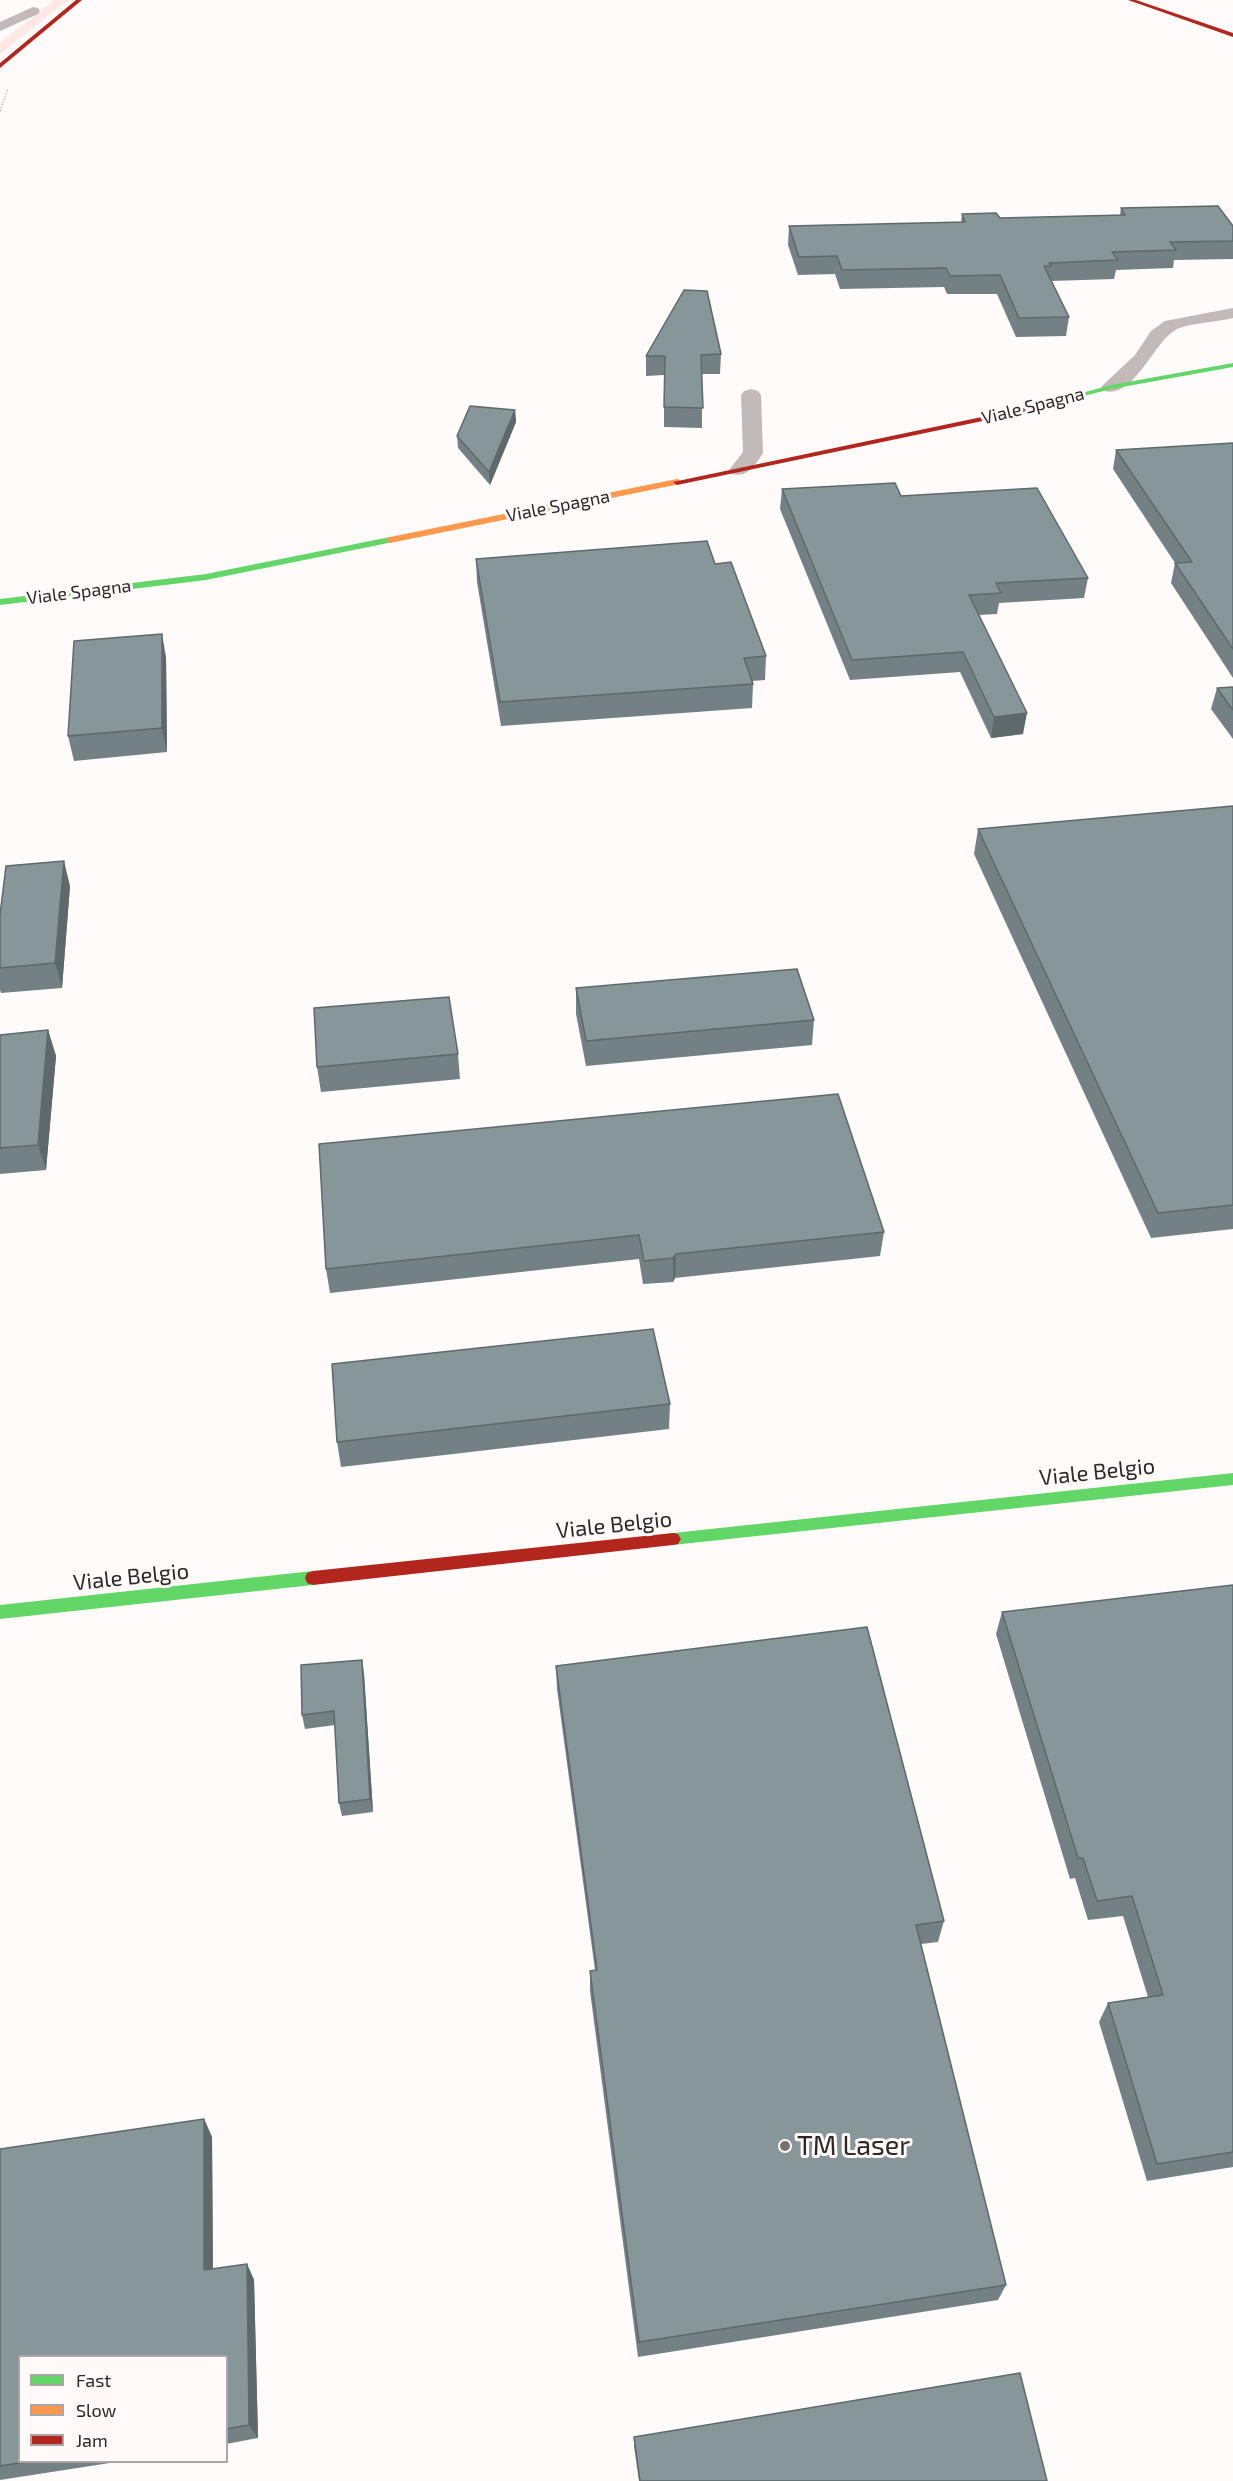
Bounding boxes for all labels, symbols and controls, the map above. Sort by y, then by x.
street label: Viale Spagna [979,383,1087,429]
street label: Viale Spagna [504,485,612,527]
street label: Viale Spagna [26,575,132,609]
street label: Viale Belgio [1038,1453,1156,1491]
street label: Viale Belgio [555,1506,673,1544]
street label: Viale Belgio [72,1558,190,1596]
place label: TM Laser [797,2130,910,2162]
marker: TM Laser [778,2139,792,2153]
legend [18,2355,228,2463]
text: Fast [76,2369,111,2391]
text: Slow [76,2399,116,2421]
text: Jam [76,2429,108,2451]

